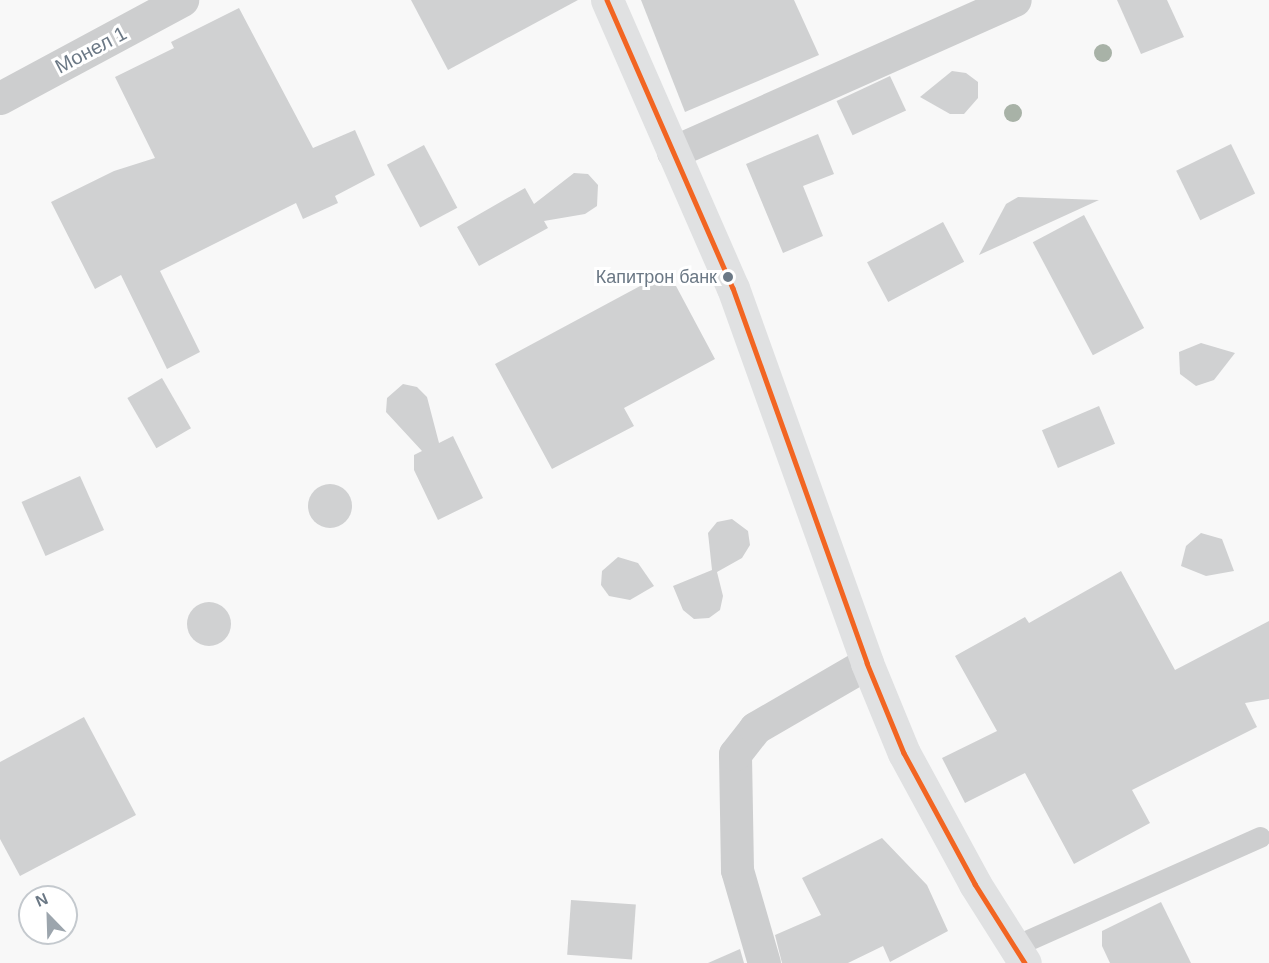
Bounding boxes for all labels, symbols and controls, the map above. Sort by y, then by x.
street label: Монел 1 [51,21,131,79]
place label: Капитрон банк [596,266,717,288]
marker: Капитрон банк [722,271,734,283]
north arrow [18,885,78,945]
text: N [33,890,50,910]

